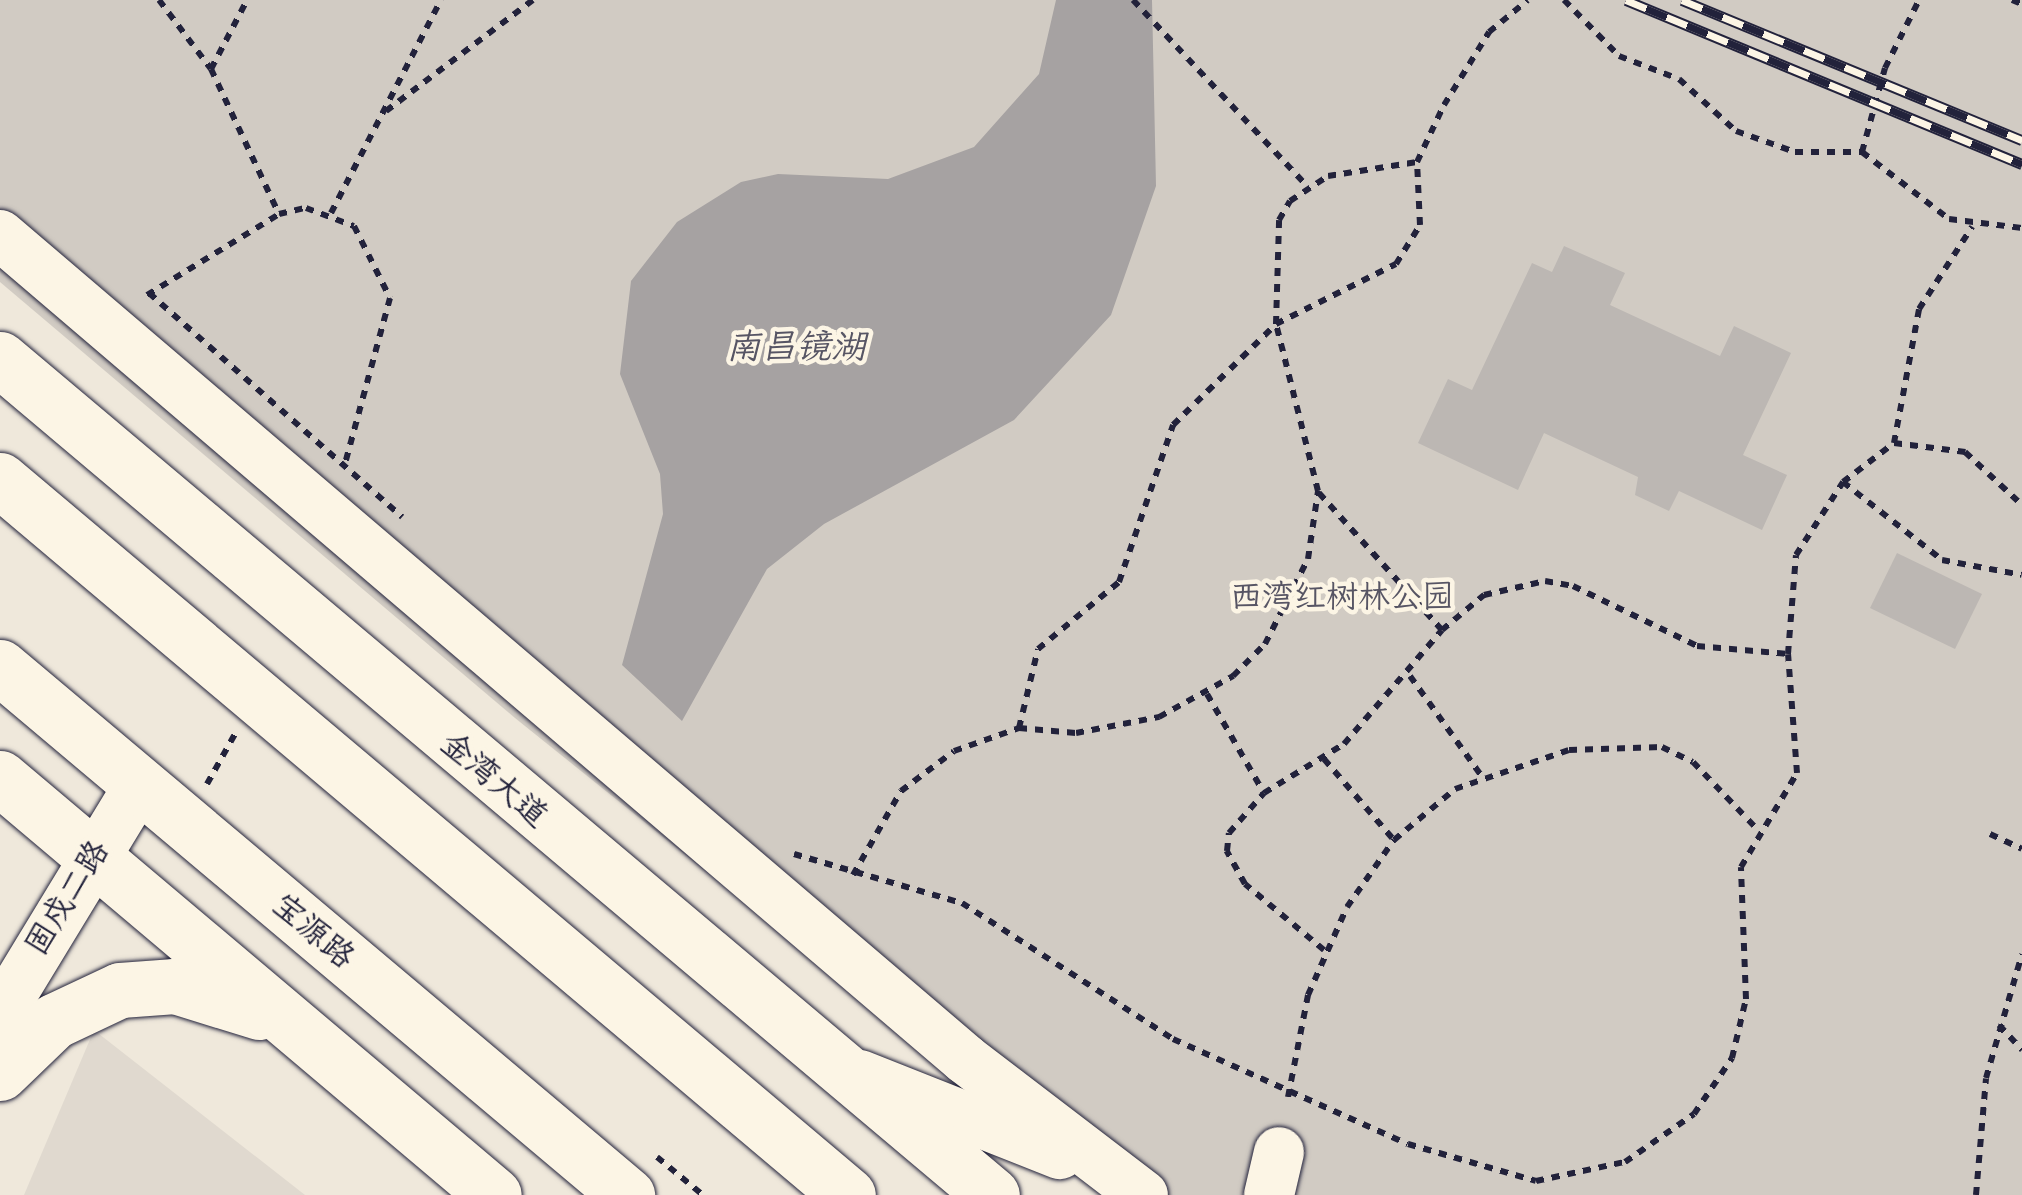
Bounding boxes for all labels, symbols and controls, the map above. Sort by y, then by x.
water label: 南昌镜湖 [726,326,866,368]
park label: 西湾红树林公园 [1230,578,1454,616]
street label: 金湾大道 [433,724,555,836]
street label: 固戍二路 [17,834,117,962]
street label: 宝源路 [264,885,362,977]

